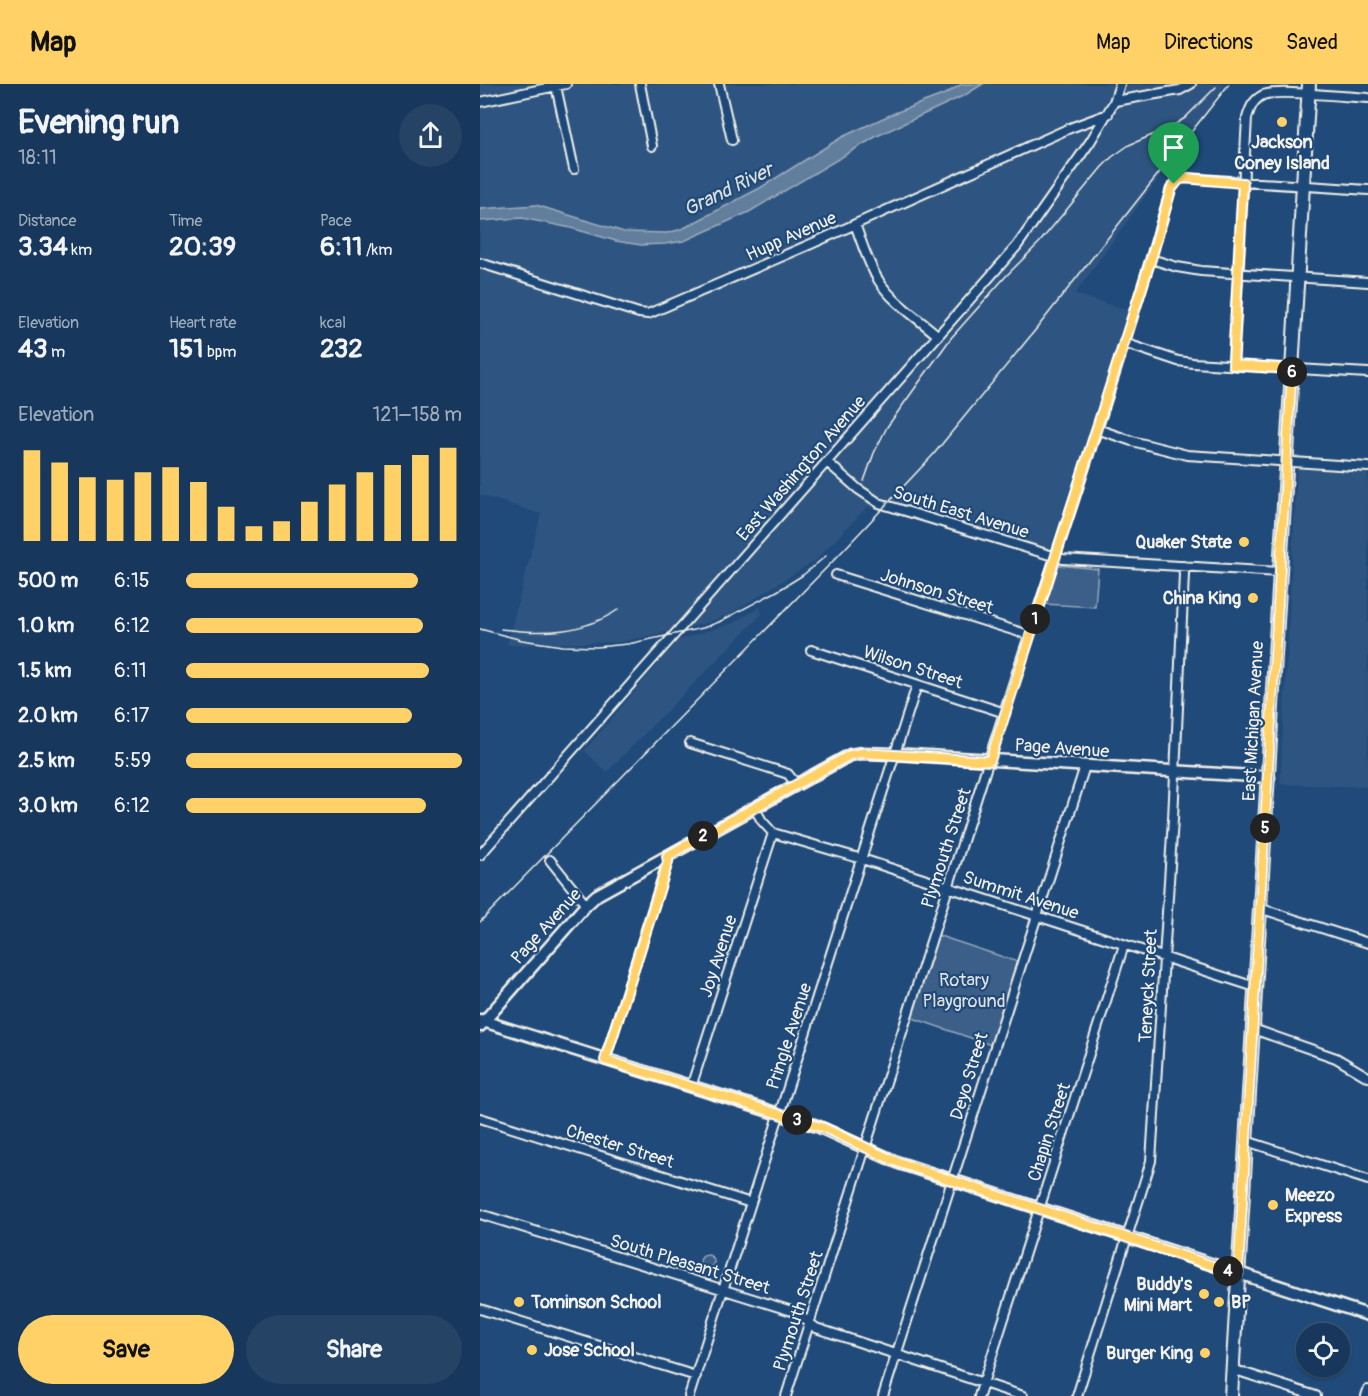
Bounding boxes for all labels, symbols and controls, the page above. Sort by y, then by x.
text: Map [30,25,76,60]
text: Map [1096,29,1131,56]
text: Directions [1164,29,1253,56]
text: Saved [1286,29,1338,56]
text: Evening run [18,102,179,143]
button: share [399,104,462,167]
marker: Jackson Coney Island [1275,115,1289,129]
pin [1148,122,1199,184]
icon: arrive [1157,131,1190,164]
place label: Jackson Coney Island [1234,131,1330,175]
text: 18:11 [18,145,57,170]
water label: Grand River [679,156,780,222]
street label: Hupp Avenue [742,206,840,267]
text: Distance [18,211,77,231]
text: Time [169,211,202,231]
text: Pace [320,211,352,231]
text: 3.34 [18,231,68,263]
text: 20:39 [169,231,236,263]
text: 6:11 [320,231,362,263]
text: km [68,240,92,260]
text: /km [362,240,393,260]
text: Elevation [18,313,79,333]
text: Heart rate [169,313,236,333]
text: kcal [320,313,346,333]
text: 43 [18,333,48,365]
text: 151 [169,333,203,365]
text: 232 [320,333,363,365]
text: m [48,342,65,362]
text: bpm [203,342,237,362]
pin: 6 [1277,357,1307,387]
text: 6 [1287,362,1297,382]
street label: East Washington Avenue [732,391,871,546]
text: Elevation [18,402,94,427]
text: 121–158 m [373,402,462,427]
street label: South East Avenue [890,481,1032,544]
place label: Quaker State [1135,531,1233,554]
marker: Quaker State [1237,535,1251,549]
street label: Johnson Street [878,563,997,620]
text: 500 m [18,568,78,593]
text: 6:15 [114,568,150,593]
place label: China King [1163,587,1241,610]
marker: China King [1246,591,1260,605]
pin: 1 [1020,604,1050,634]
text: 1 [1032,609,1038,629]
text: 1.0 km [18,613,74,638]
text: 6:12 [114,613,150,638]
street label: East Michigan Avenue [1238,640,1269,802]
street label: Wilson Street [860,641,966,695]
text: 1.5 km [18,658,71,683]
text: 6:11 [114,658,147,683]
text: 2.0 km [18,703,78,728]
text: 6:17 [114,703,149,728]
street label: Page Avenue [1014,734,1110,763]
text: 2.5 km [18,748,75,773]
text: 5:59 [114,748,151,773]
street label: Plymouth Street [916,784,977,911]
text: 3.0 km [18,793,78,818]
text: 6:12 [114,793,150,818]
pin: 5 [1250,813,1280,843]
text: 5 [1261,818,1269,838]
pin: 2 [688,821,718,851]
text: 2 [699,826,707,846]
street label: Summit Avenue [960,866,1082,925]
street label: Page Avenue [506,883,587,969]
street label: Joy Avenue [694,912,743,1000]
street label: Teneyck Street [1134,928,1163,1043]
park label: Rotary Playground [922,969,1006,1013]
street label: Pringle Avenue [761,980,818,1092]
street label: Deyo Street [945,1029,994,1123]
street label: Chapin Street [1023,1079,1076,1184]
pin: 3 [782,1105,812,1135]
text: 3 [793,1110,801,1130]
street label: Chester Street [563,1119,677,1174]
place label: Meezo Express [1285,1184,1343,1228]
marker: Meezo Express [1266,1198,1280,1212]
street label: South Pleasant Street [607,1229,773,1300]
street label: Plymouth Street [768,1247,829,1374]
pin: 4 [1213,1256,1243,1286]
text: 4 [1223,1261,1233,1281]
place label: Buddy's Mini Mart [1124,1273,1193,1317]
marker: Buddy's Mini Mart [1197,1287,1211,1301]
place label: Tominson School [530,1291,661,1314]
place label: BP [1231,1291,1251,1314]
marker: Tominson School [512,1295,526,1309]
marker: BP [1212,1295,1226,1309]
button: Save [18,1315,234,1384]
button: Share [246,1315,462,1384]
map controls [1296,1323,1350,1377]
button: locate [1296,1323,1350,1377]
place label: Jose School [544,1339,635,1362]
place label: Burger King [1106,1342,1193,1365]
marker: Jose School [525,1343,539,1357]
marker: Burger King [1198,1346,1212,1360]

